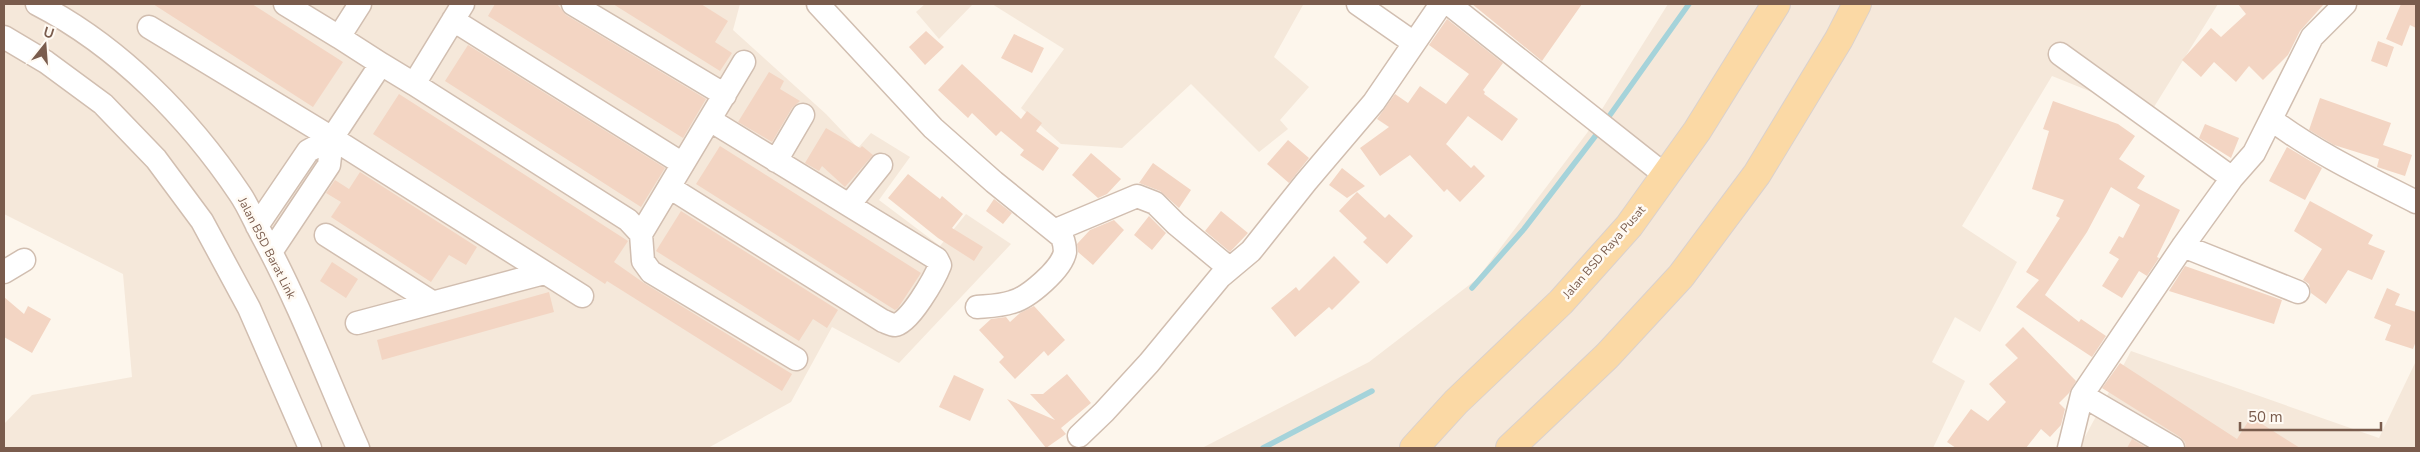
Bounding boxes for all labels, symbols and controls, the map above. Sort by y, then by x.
north arrow [20,20,70,70]
text: U [41,22,56,44]
street label: Jalan BSD Barat Link [234,194,300,302]
street label: Jalan BSD Raya Pusat [1559,202,1649,303]
scale bar [2240,400,2381,432]
text: 50 m [2248,407,2283,427]

